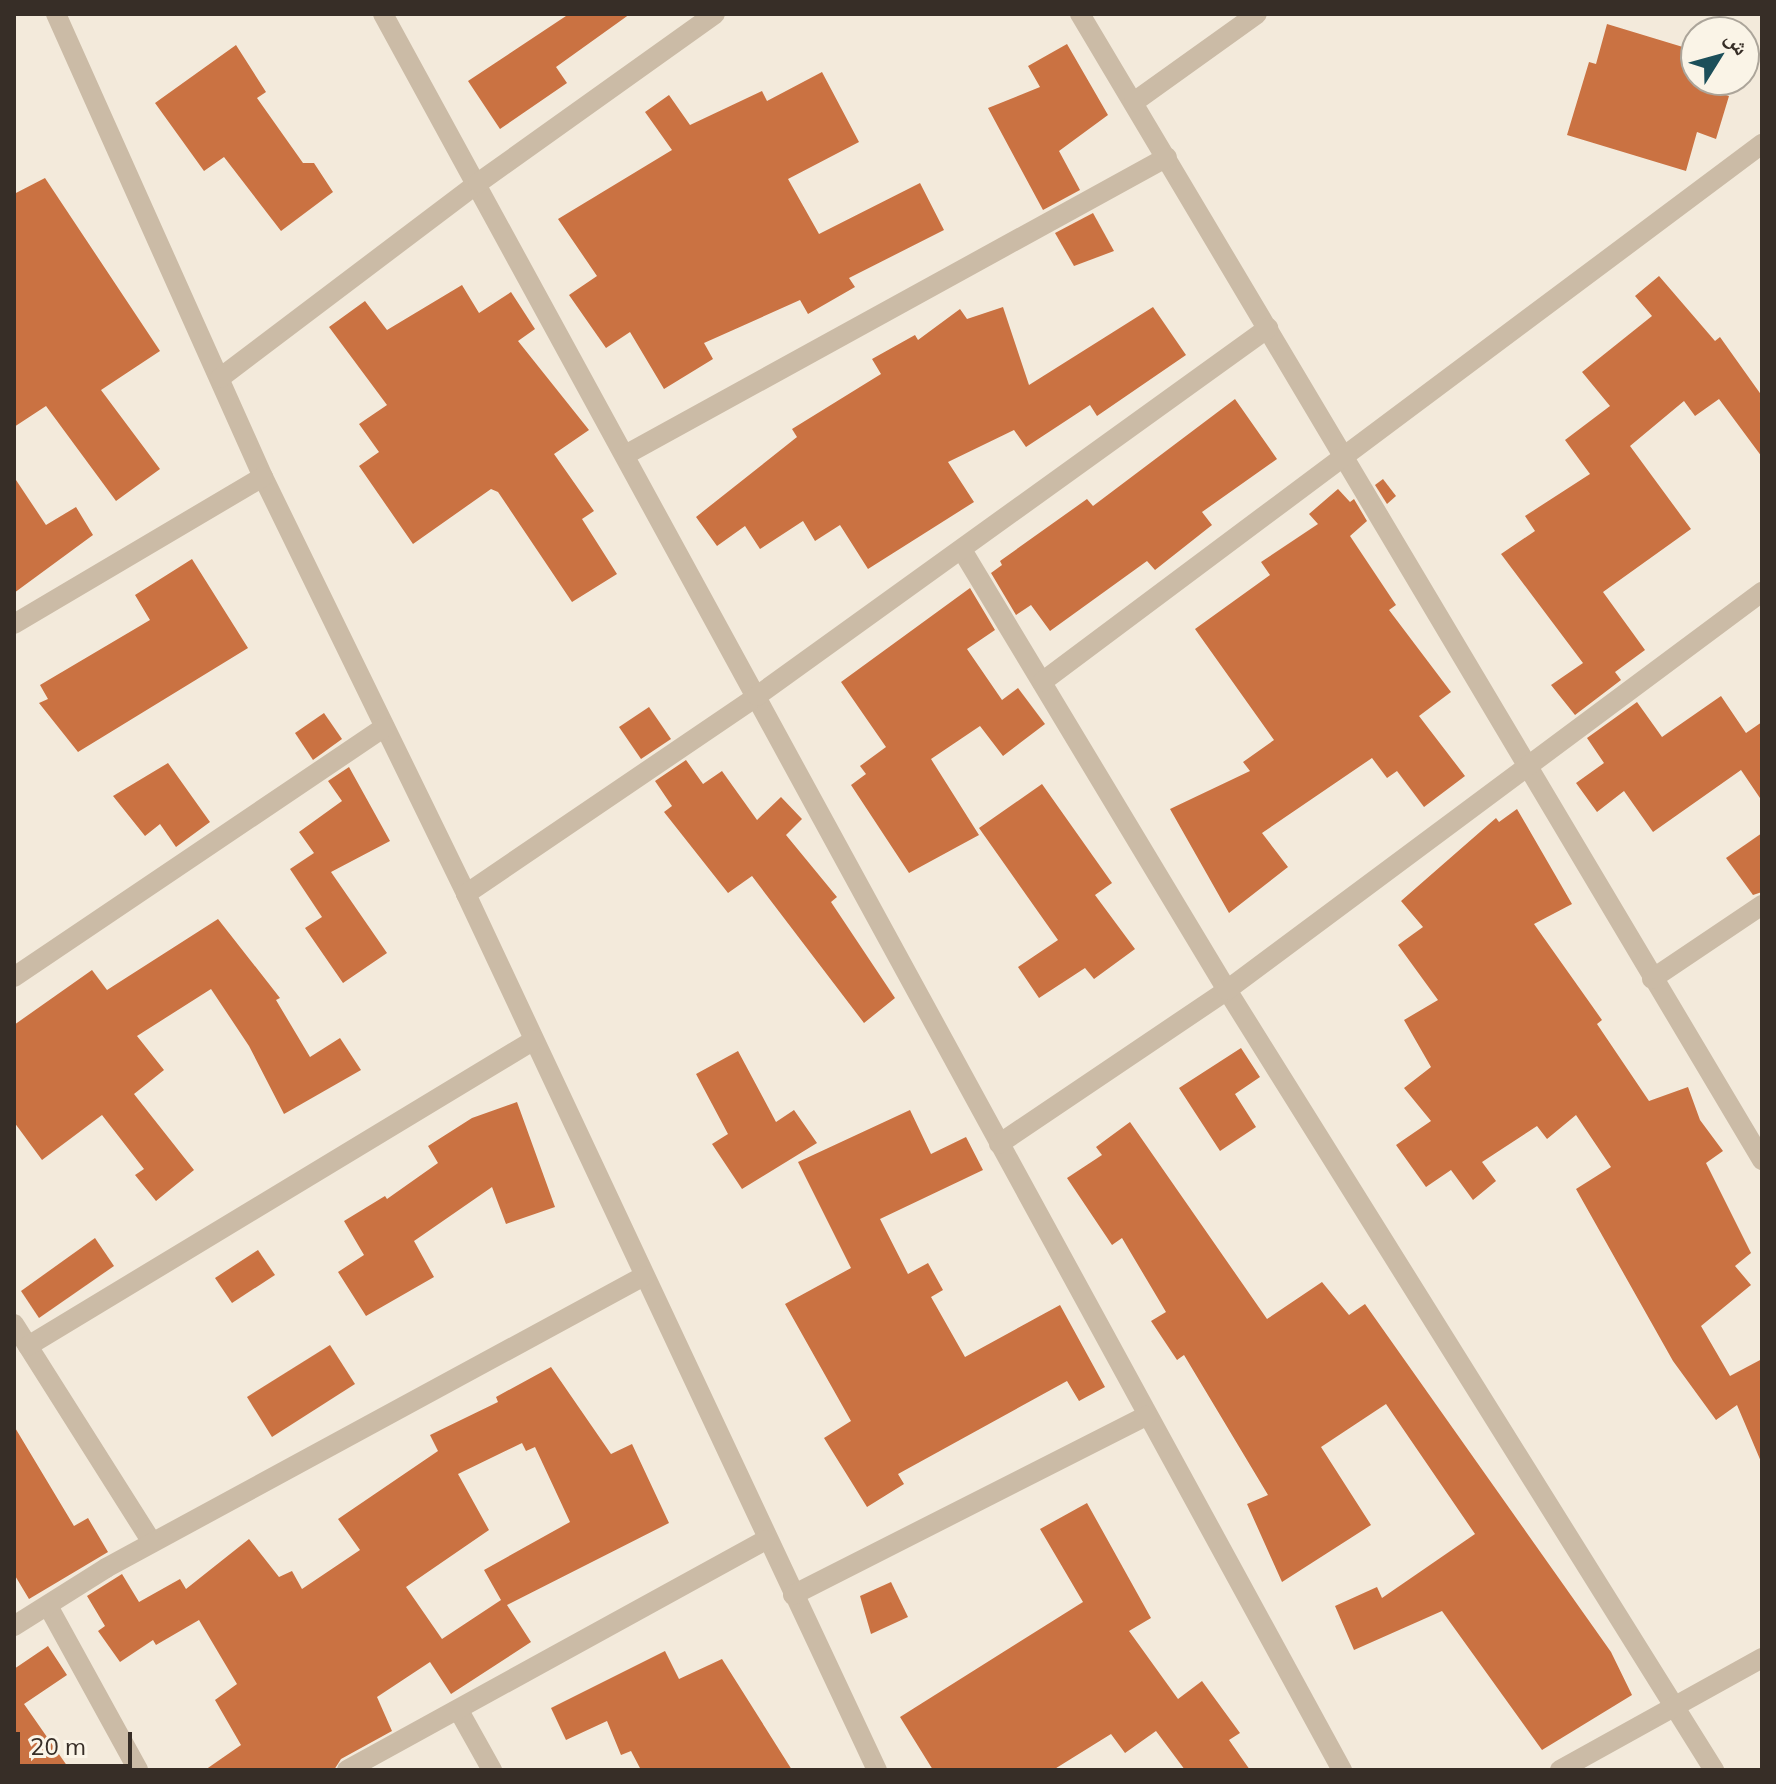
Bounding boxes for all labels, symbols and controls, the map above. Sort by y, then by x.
north arrow [1680,16,1760,96]
text: ش [1719,25,1756,61]
scale bar [20,1716,136,1766]
text: 20 m [30,1731,86,1761]

